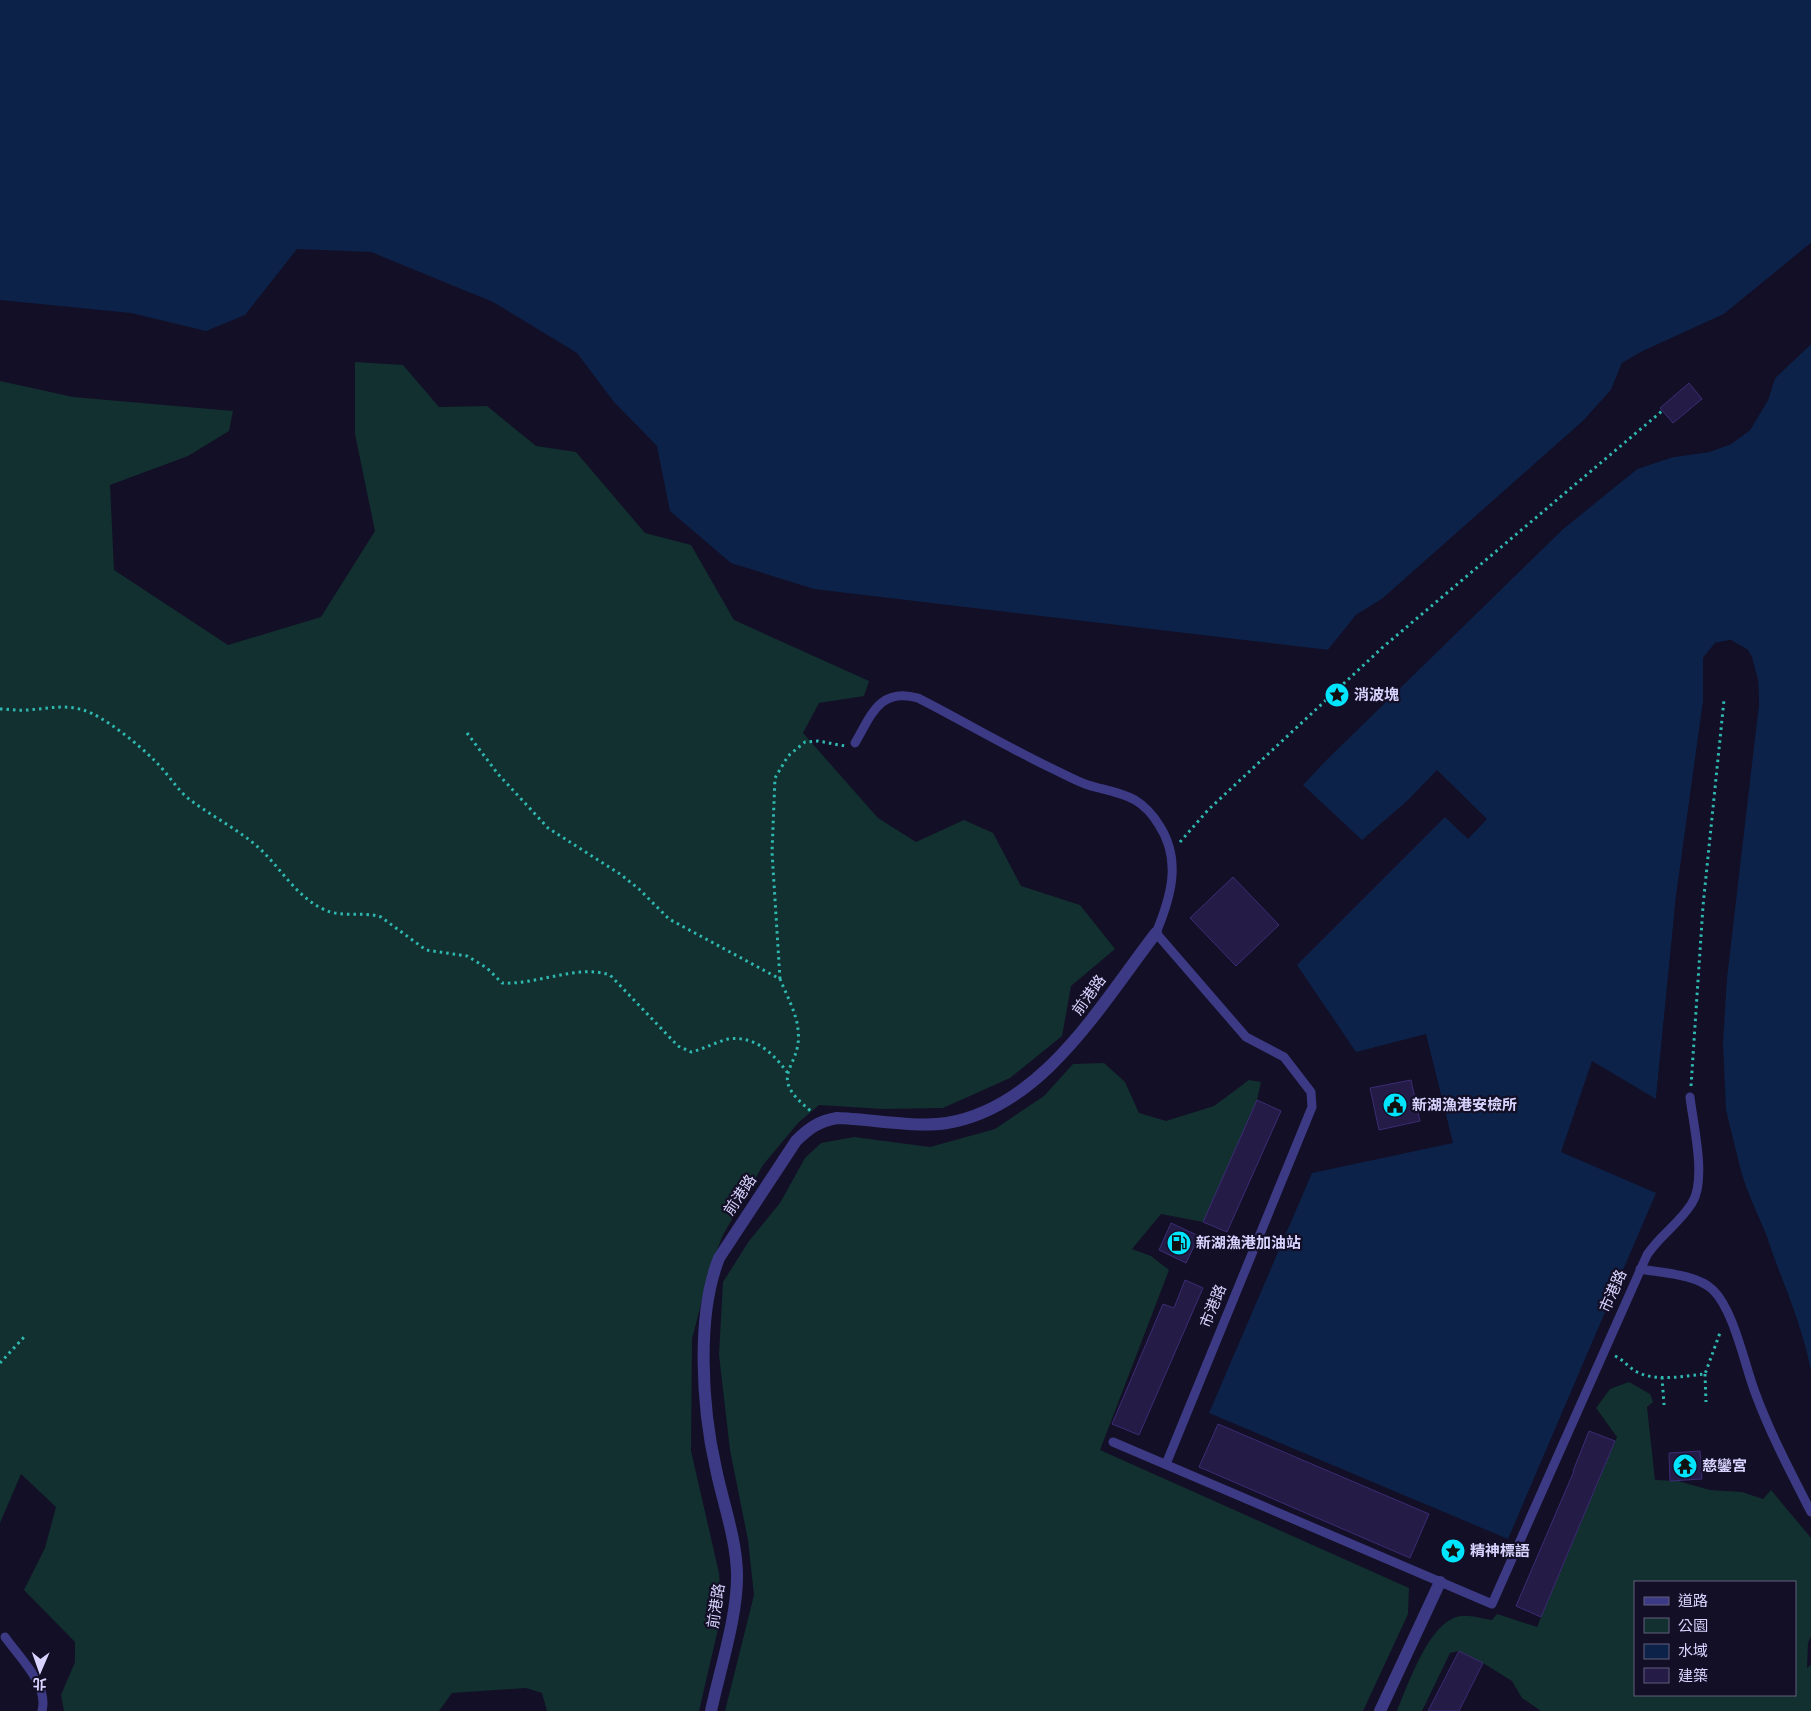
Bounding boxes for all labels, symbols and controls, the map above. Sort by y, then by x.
place icon: 消波塊 [1324,682,1350,708]
place label: 消波塊 [1354,686,1399,704]
street label: 前港路 [1068,972,1110,1018]
public building icon: 新湖漁港安檢所 [1382,1092,1408,1118]
place label: 新湖漁港安檢所 [1412,1096,1517,1114]
street label: 前港路 [720,1171,760,1219]
fuel station icon: 新湖漁港加油站 [1166,1230,1192,1256]
place label: 新湖漁港加油站 [1196,1234,1301,1252]
street label: 市港路 [1596,1267,1630,1315]
street label: 市港路 [1196,1282,1230,1330]
temple icon: 慈鑾宮 [1672,1453,1698,1479]
place label: 慈鑾宮 [1702,1457,1747,1475]
place icon: 精神標語 [1440,1538,1466,1564]
place label: 精神標語 [1470,1542,1530,1560]
legend [1634,1581,1796,1696]
street label: 前港路 [704,1582,728,1630]
text: 道路 [1678,1592,1708,1610]
text: 公園 [1678,1617,1708,1635]
text: 水域 [1678,1642,1708,1660]
north arrow [15,1646,65,1696]
text: 建築 [1678,1667,1708,1685]
text: 北 [32,1676,47,1692]

